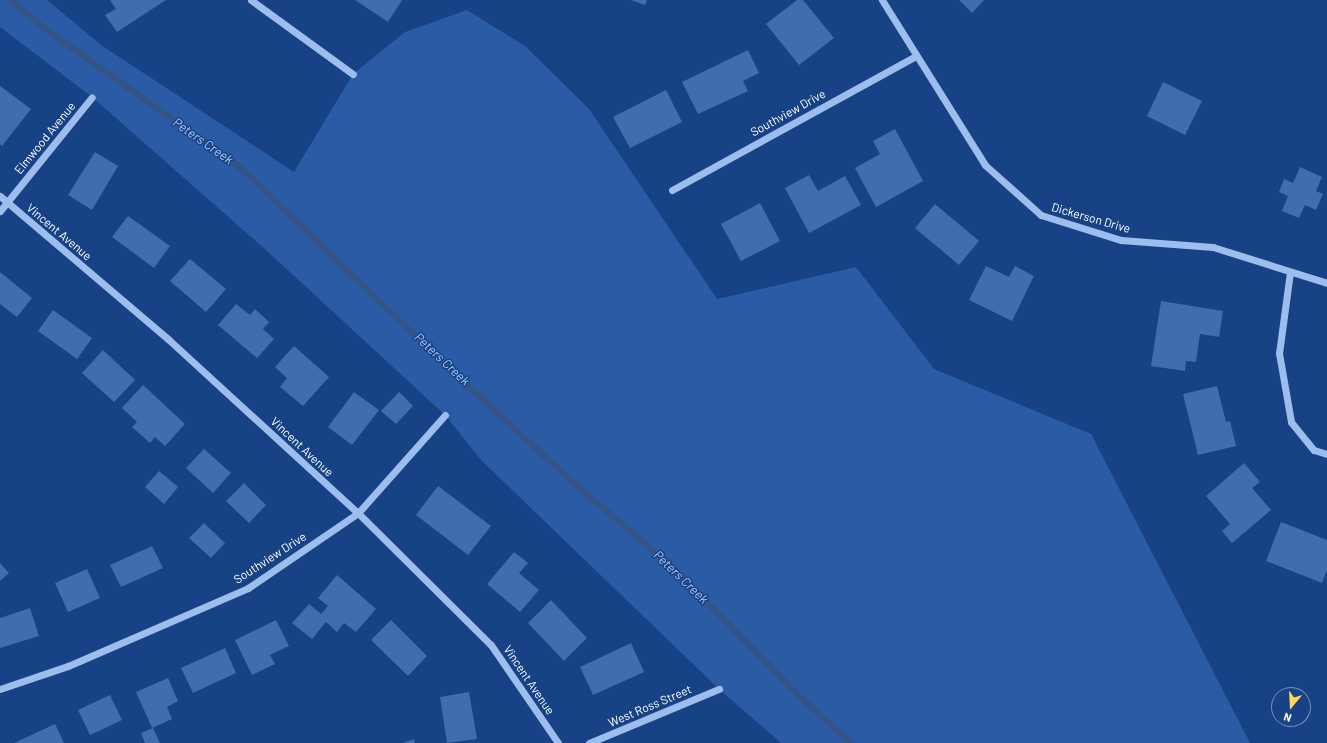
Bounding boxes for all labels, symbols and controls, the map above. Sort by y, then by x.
street label: Southview Drive [748,86,828,140]
street label: Elmwood Avenue [12,99,78,177]
water label: Peters Creek [170,115,236,167]
street label: Dickerson Drive [1050,200,1132,236]
street label: Vincent Avenue [24,201,94,263]
water label: Peters Creek [411,329,473,389]
street label: Vincent Avenue [268,414,336,480]
street label: Southview Drive [231,529,309,587]
water label: Peters Creek [650,547,712,607]
street label: Vincent Avenue [501,643,557,717]
street label: West Ross Street [606,682,694,730]
north arrow [1271,687,1311,727]
text: N [1282,711,1293,725]

